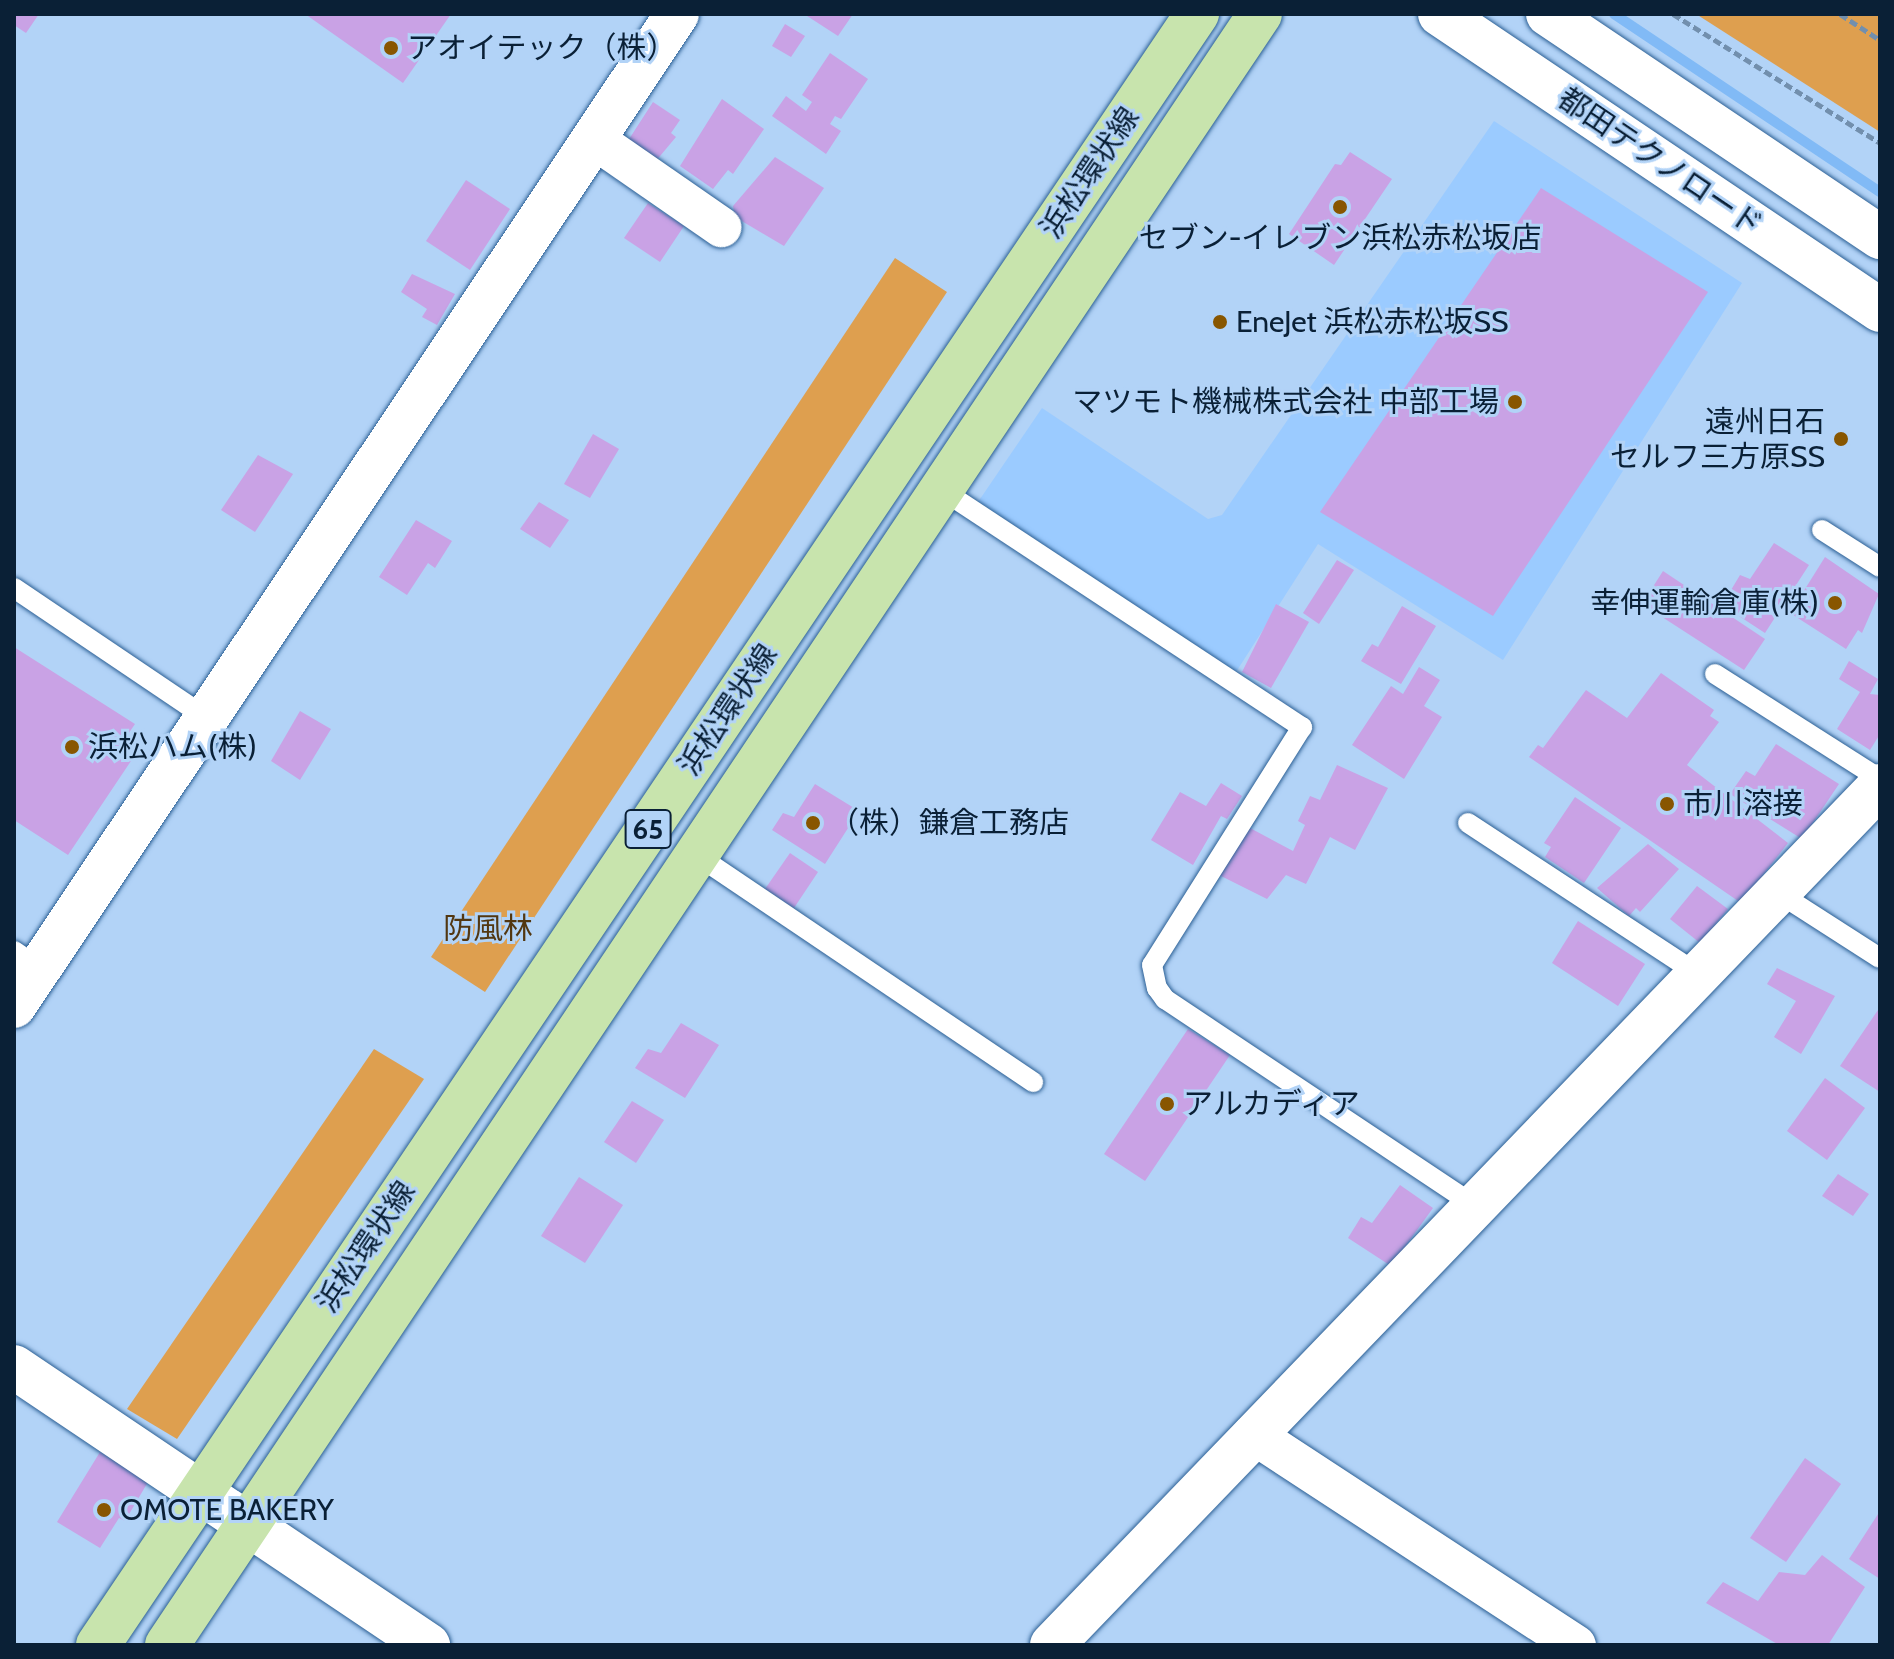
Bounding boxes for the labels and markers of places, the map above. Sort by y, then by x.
place label: アオイテック（株） [407,30,677,66]
marker: アオイテック（株） [382,39,400,57]
marker: セブン-イレブン浜松赤松坂店 [1331,198,1349,216]
place label: セブン-イレブン浜松赤松坂店 [1139,220,1541,256]
place label: EneJet 浜松赤松坂SS [1236,304,1509,340]
marker: EneJet 浜松赤松坂SS [1211,313,1229,331]
place label: マツモト機械株式会社 中部工場 [1072,384,1499,420]
marker: マツモト機械株式会社 中部工場 [1506,393,1524,411]
place label: 遠州日石 セルフ三方原SS [1610,404,1825,474]
marker: 遠州日石 セルフ三方原SS [1832,430,1850,448]
place label: 幸伸運輸倉庫(株) [1590,585,1819,621]
marker: 幸伸運輸倉庫(株) [1826,594,1844,612]
place label: 浜松ハム(株) [88,729,257,765]
marker: 浜松ハム(株) [63,738,81,756]
place label: 市川溶接 [1683,786,1803,822]
marker: 市川溶接 [1658,795,1676,813]
place label: （株）鎌倉工務店 [829,805,1069,841]
marker: （株）鎌倉工務店 [804,814,822,832]
place label: アルカディア [1183,1086,1363,1122]
marker: アルカディア [1158,1095,1176,1113]
place label: OMOTE BAKERY [120,1492,334,1528]
marker: OMOTE BAKERY [95,1501,113,1519]

